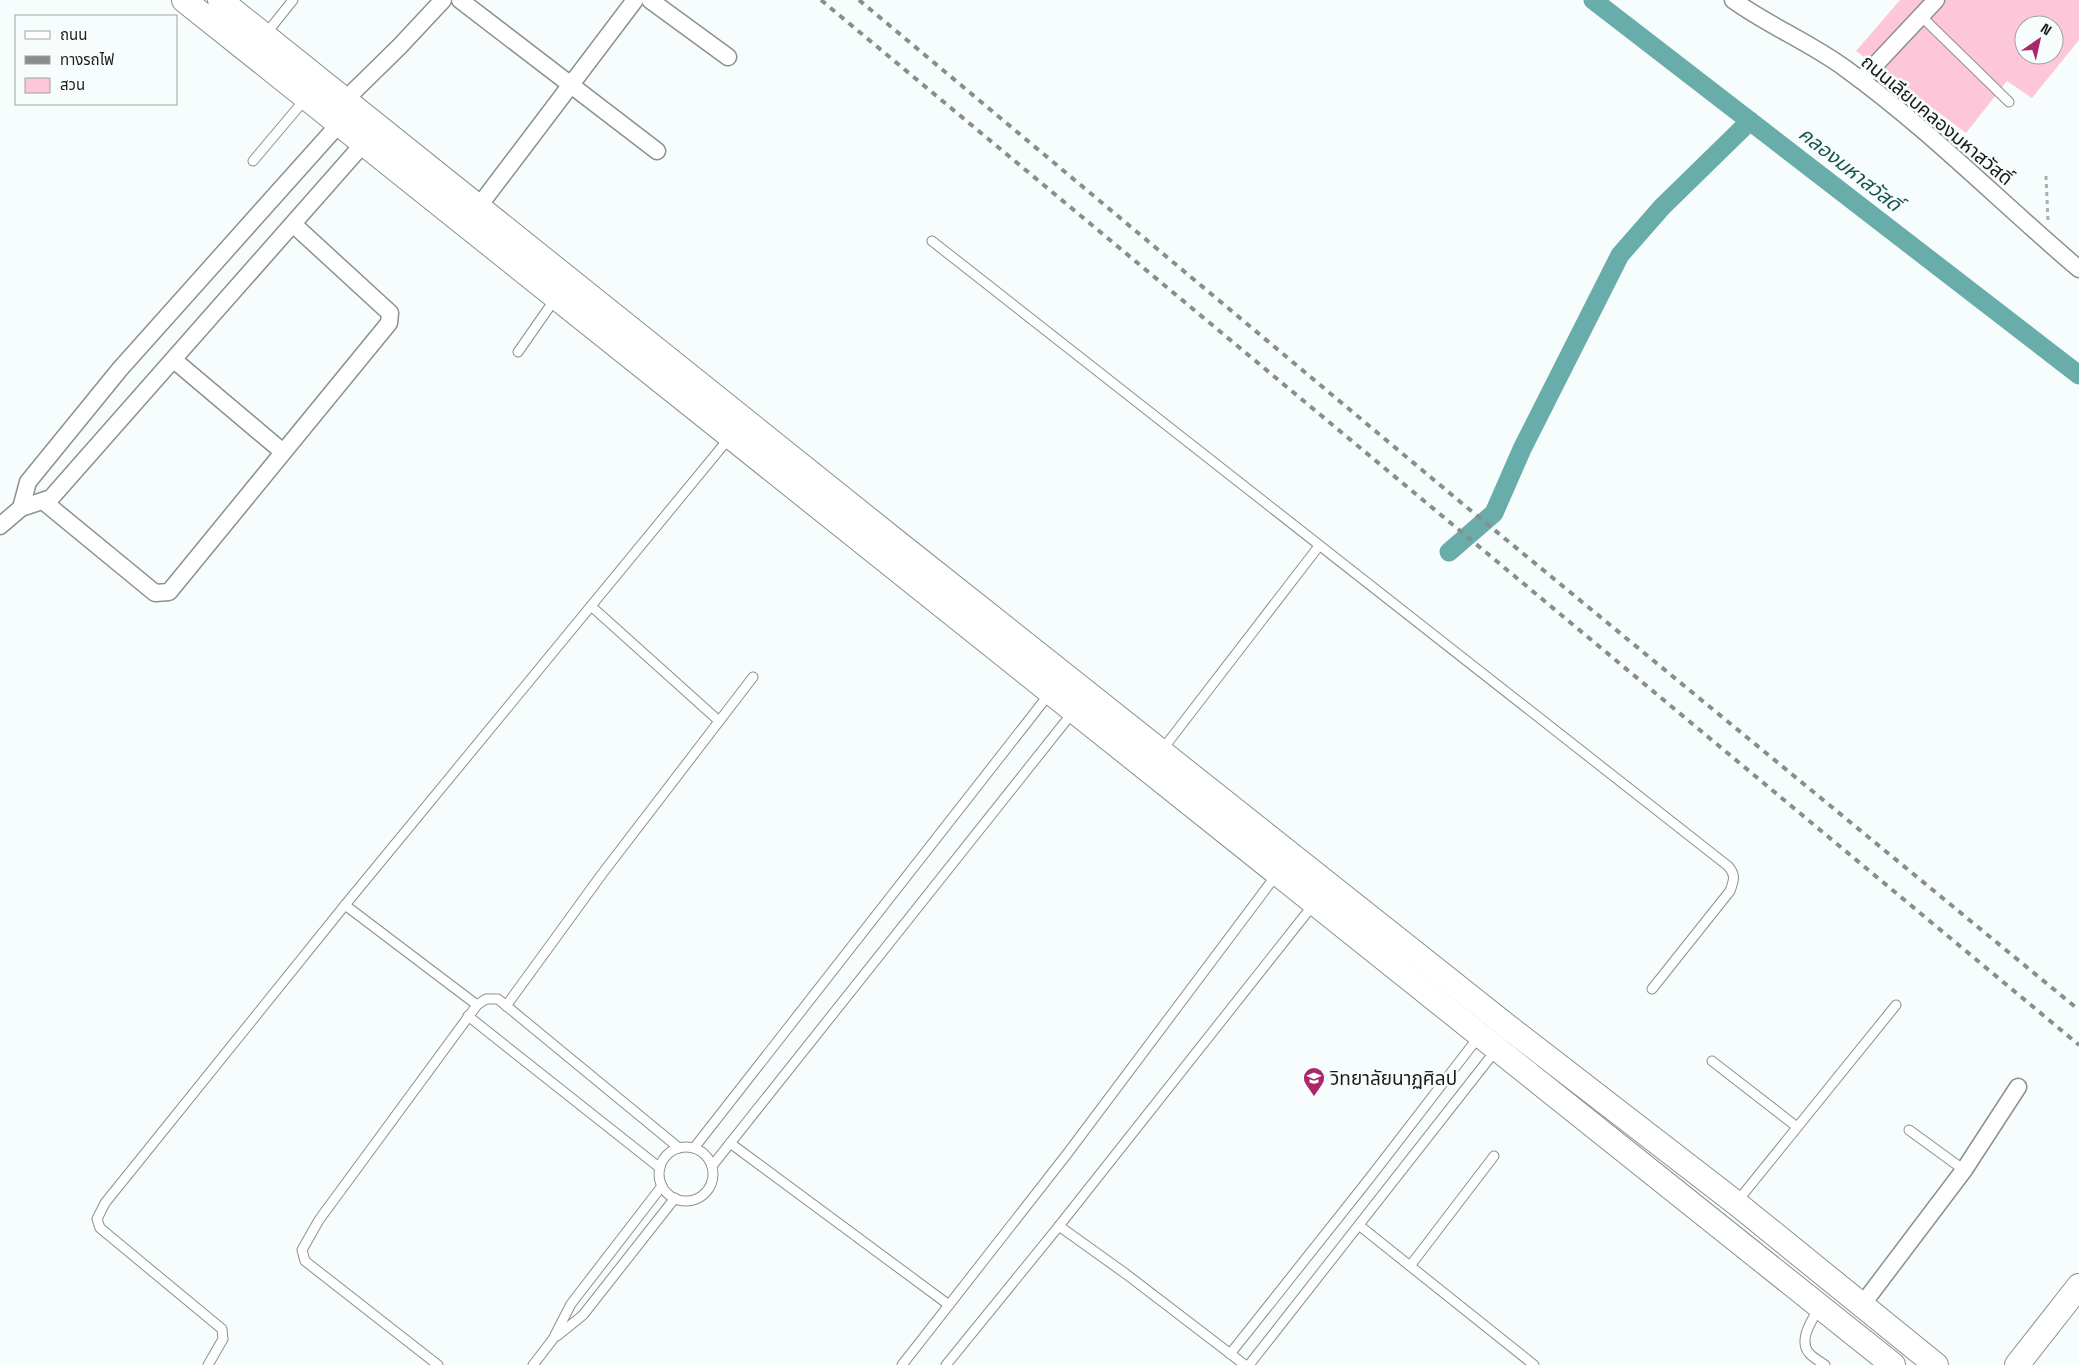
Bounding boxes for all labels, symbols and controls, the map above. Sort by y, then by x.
legend [15,15,178,105]
north arrow [2014,15,2064,65]
text: N [2037,19,2055,39]
text: ถนน [60,25,87,44]
street label: ถนนเลียบคลองมหาสวัสดิ์ [1856,49,2018,191]
text: ทางรถไฟ [60,50,114,69]
text: สวน [60,75,85,94]
water label: คลองมหาสวัสดิ์ [1793,121,1910,220]
school or university icon: วิทยาลัยนาฏศิลป [1302,1066,1326,1097]
place label: วิทยาลัยนาฏศิลป [1330,1066,1457,1091]

